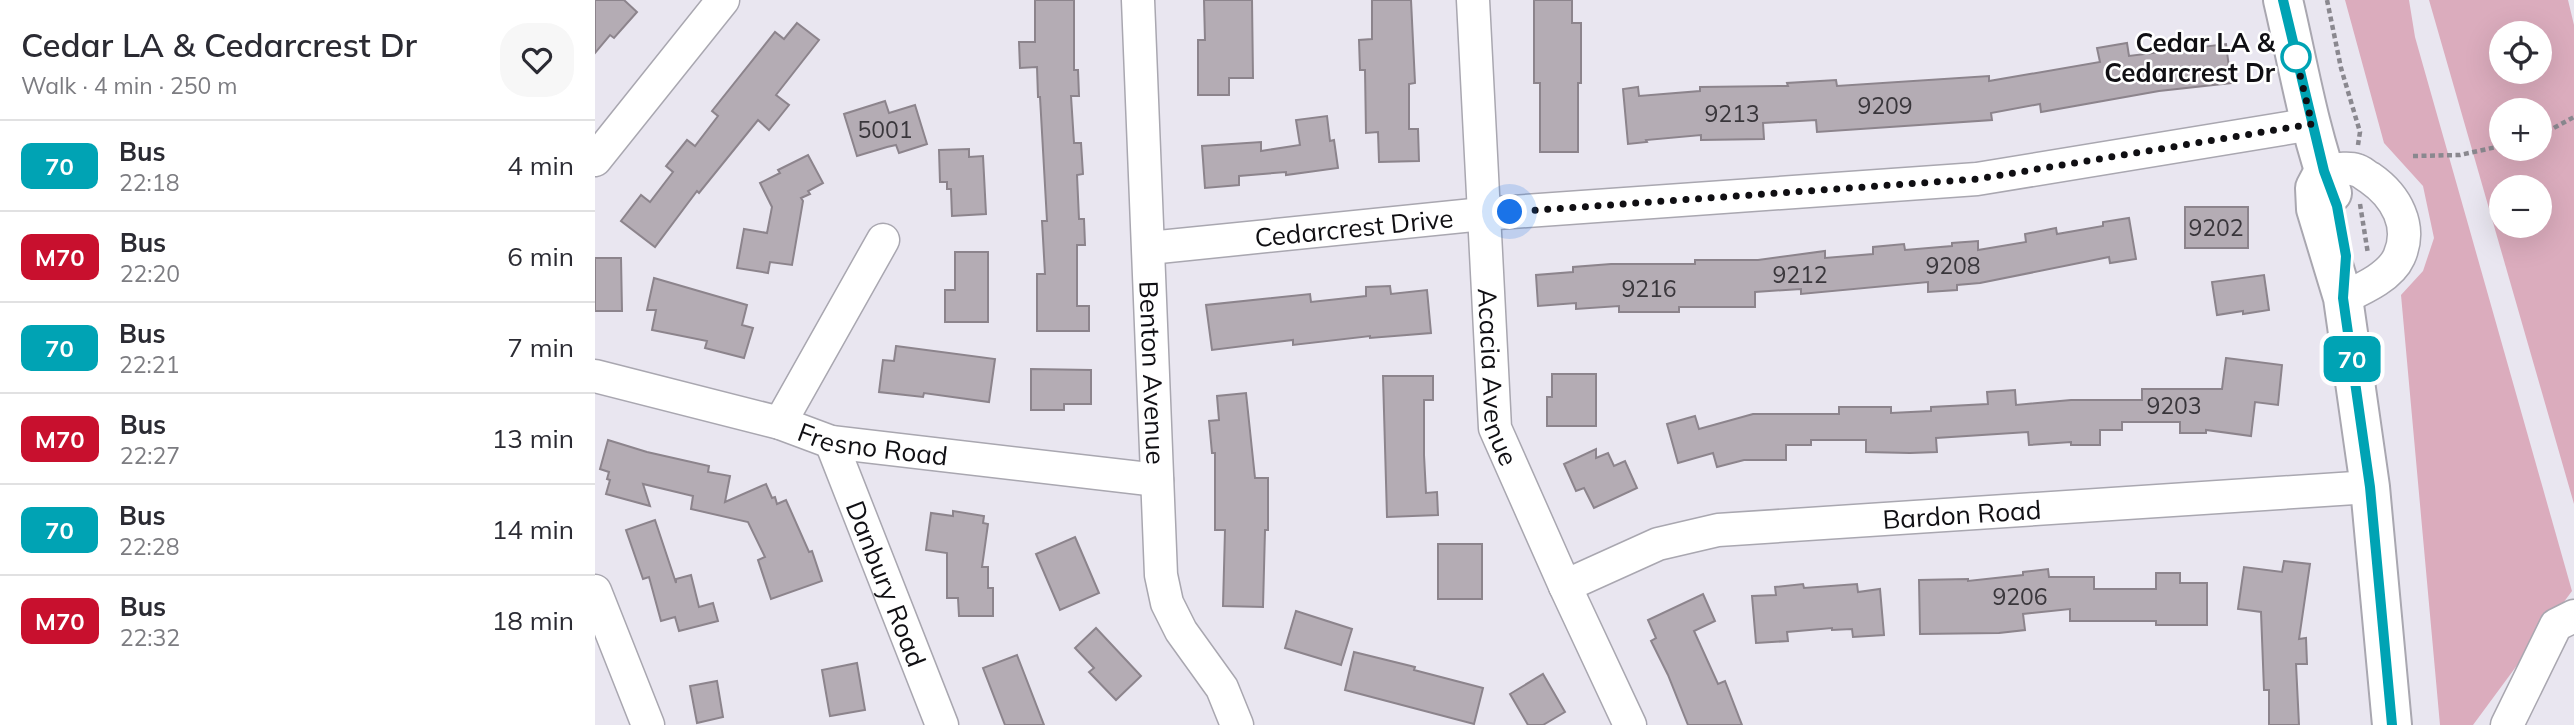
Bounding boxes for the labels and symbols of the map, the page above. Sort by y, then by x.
place label: Cedar LA & Cedarcrest Dr [2104,26,2276,89]
marker: Cedar LA & Cedarcrest Dr [2281,42,2311,72]
house number: 9209 [1857,91,1913,120]
house number: 9213 [1704,99,1760,128]
house number: 5001 [857,115,913,144]
your location [1492,194,1527,229]
street label: Cedarcrest Drive [1253,201,1455,254]
house number: 9202 [2188,213,2244,242]
house number: 9208 [1925,251,1981,280]
house number: 9212 [1772,260,1828,289]
house number: 9216 [1621,274,1677,303]
street label: Benton Avenue [1133,280,1173,465]
street label: Acacia Avenue [1471,287,1526,471]
line badge: 70 [2321,336,2383,382]
house number: 9203 [2146,391,2202,420]
street label: Fresno Road [793,415,950,472]
street label: Bardon Road [1881,492,2042,536]
street label: Danbury Road [839,496,934,671]
house number: 9206 [1992,582,2048,611]

